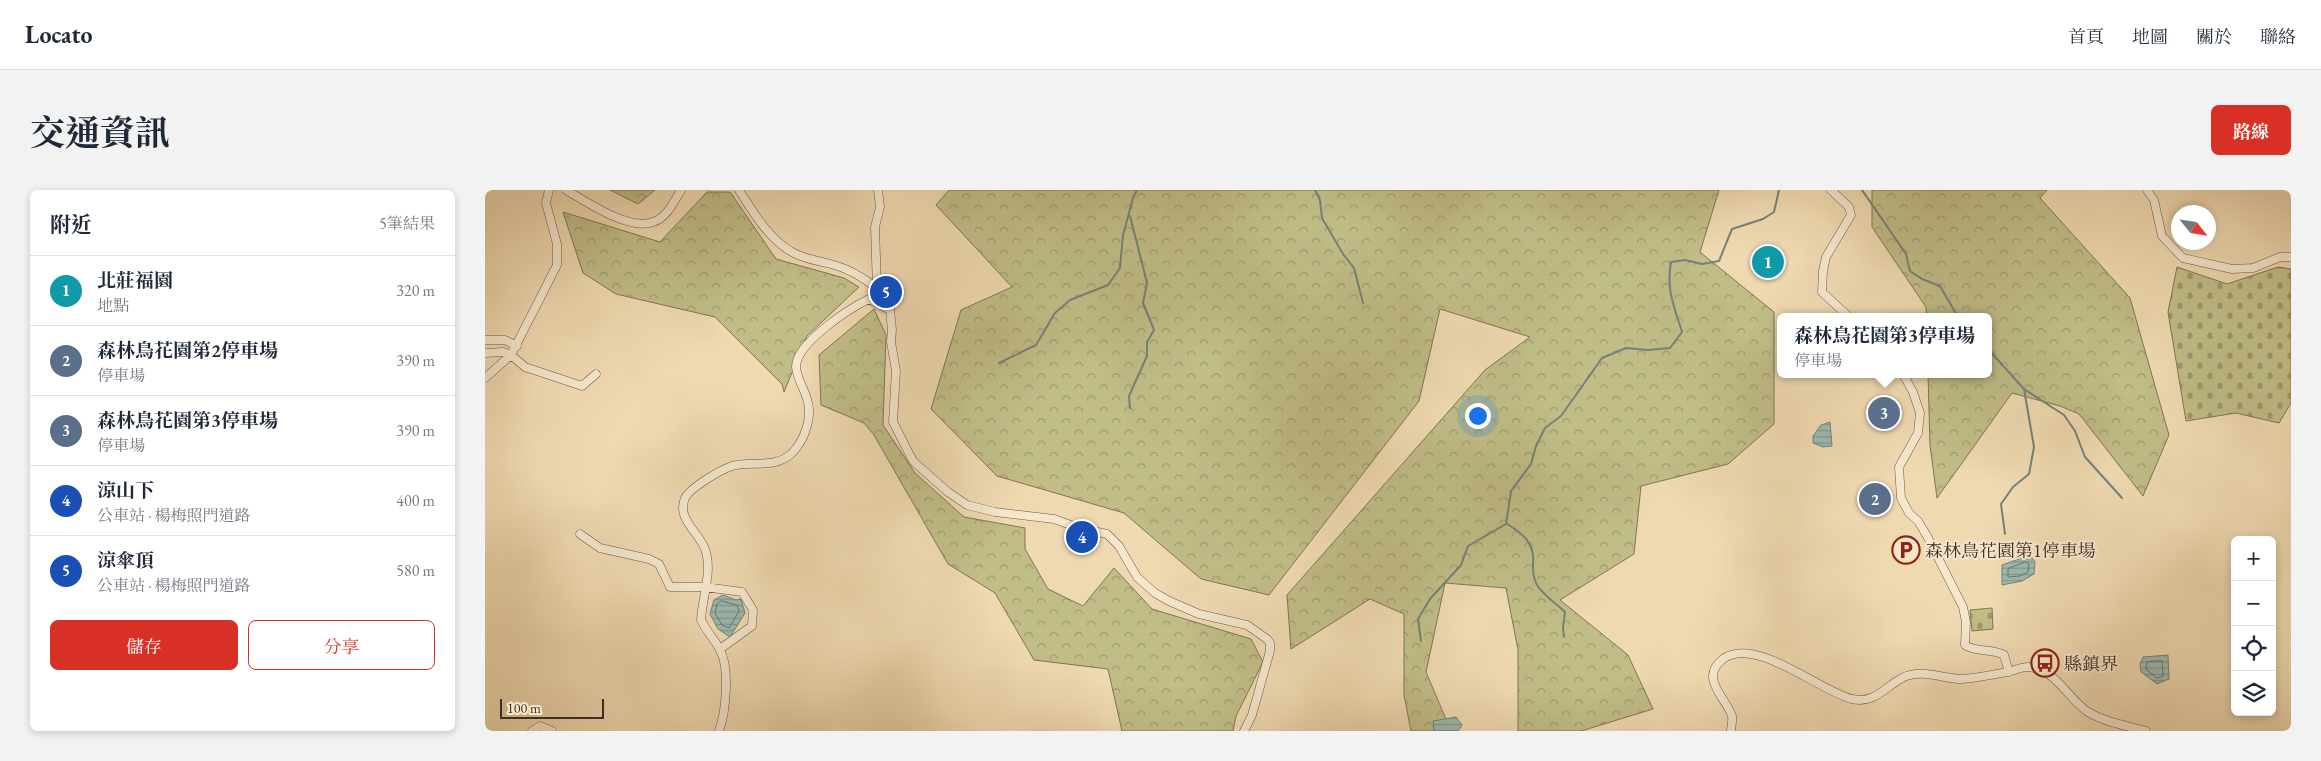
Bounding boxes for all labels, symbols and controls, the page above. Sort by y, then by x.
text: Locato [25,19,93,50]
text: 首頁 [2068,25,2104,48]
text: 地圖 [2132,25,2168,48]
text: 關於 [2196,25,2232,48]
text: 聯絡 [2260,25,2296,48]
button: 路線 [2211,105,2291,155]
text: 交通資訊 [30,110,170,155]
north arrow [2171,205,2216,250]
text: 附近 [50,211,92,238]
text: 5筆結果 [379,213,435,234]
pin: 1 [1752,243,1784,281]
text: 北莊福園 [97,268,173,293]
pin: 5 [870,273,902,311]
text: 1 [62,280,70,301]
text: 320 m [396,280,435,301]
text: 地點 [97,295,129,316]
popup [1777,313,1992,378]
text: 森林鳥花園第3停車場 [1794,323,1975,348]
text: 森林鳥花園第2停車場 [97,338,278,363]
text: 2 [62,350,70,371]
text: 390 m [396,350,435,371]
text: 停車場 [1794,350,1842,371]
text: 停車場 [97,365,145,386]
pin: 3 [1868,394,1900,432]
your location [1465,403,1491,429]
text: 森林鳥花園第3停車場 [97,408,278,433]
text: 3 [62,420,70,441]
text: 390 m [396,420,435,441]
text: 停車場 [97,435,145,456]
text: 涼山下 [97,478,154,503]
pin: 2 [1859,480,1891,518]
text: 4 [62,490,70,511]
text: 400 m [396,490,435,511]
text: 公車站 · 楊梅照門道路 [97,505,251,526]
pin: 4 [1066,518,1098,556]
parking icon: 森林鳥花園第1停車場 [1891,535,1921,565]
map controls [2231,536,2276,716]
button: + [2231,536,2276,581]
place label: 森林鳥花園第1停車場 [1925,539,2096,562]
text: 涼傘頂 [97,548,154,573]
text: 5 [62,560,70,581]
text: 580 m [396,560,435,581]
text: 公車站 · 楊梅照門道路 [97,575,251,596]
button: − [2231,581,2276,626]
button: 儲存 [50,620,238,670]
button: 分享 [248,620,435,670]
button: locate [2231,626,2276,671]
bus stop icon: 縣鎮界 [2030,648,2060,678]
place label: 縣鎮界 [2064,652,2118,675]
button: layers [2231,671,2276,716]
scale bar [500,696,604,719]
text: 100 m [507,699,541,717]

